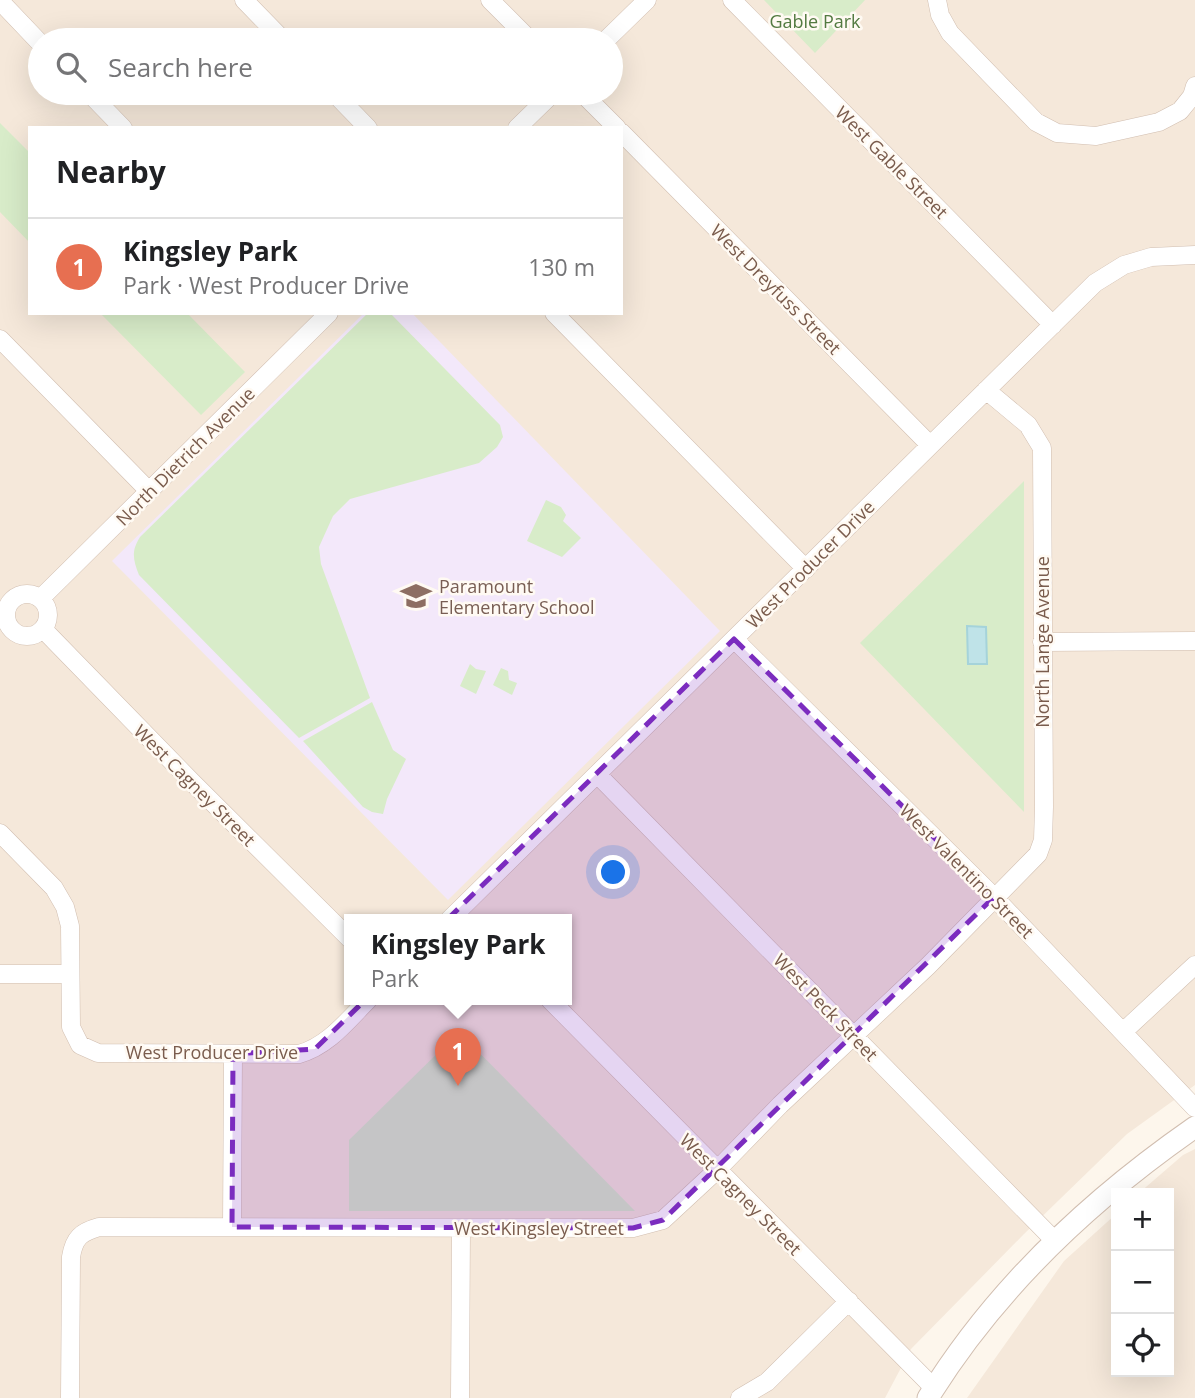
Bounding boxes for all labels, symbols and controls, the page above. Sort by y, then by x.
park label: Gable Park [769,9,861,33]
search box [28,28,623,105]
icon: search [52,48,90,86]
text: Search here [108,49,253,85]
street label: West Gable Street [830,100,954,224]
text: Nearby [56,151,166,192]
street label: West Dreyfuss Street [706,219,846,359]
text: Kingsley Park [123,233,298,269]
text: 1 [72,251,86,283]
text: 130 m [528,251,595,283]
text: Park · West Producer Drive [123,269,409,301]
street label: North Dietrich Avenue [110,381,260,531]
street label: West Producer Drive [741,495,879,633]
street label: North Lange Avenue [1030,556,1054,728]
place label: Paramount Elementary School [439,574,595,619]
school or university icon: Paramount Elementary School [399,579,433,613]
street label: West Cagney Street [129,719,261,851]
street label: West Valentino Street [895,799,1039,943]
your location [596,855,630,889]
popup [344,914,572,1005]
text: Kingsley Park [371,926,545,962]
street label: West Peck Street [769,948,883,1066]
text: Park [371,962,419,994]
pin: 1 [435,1028,481,1086]
street label: West Producer Drive [126,1040,298,1064]
street label: West Cagney Street [675,1128,807,1260]
map controls [1111,1188,1174,1377]
button: + [1111,1188,1174,1251]
street label: West Kingsley Street [454,1216,624,1240]
button: − [1111,1251,1174,1314]
button: locate [1111,1314,1174,1377]

